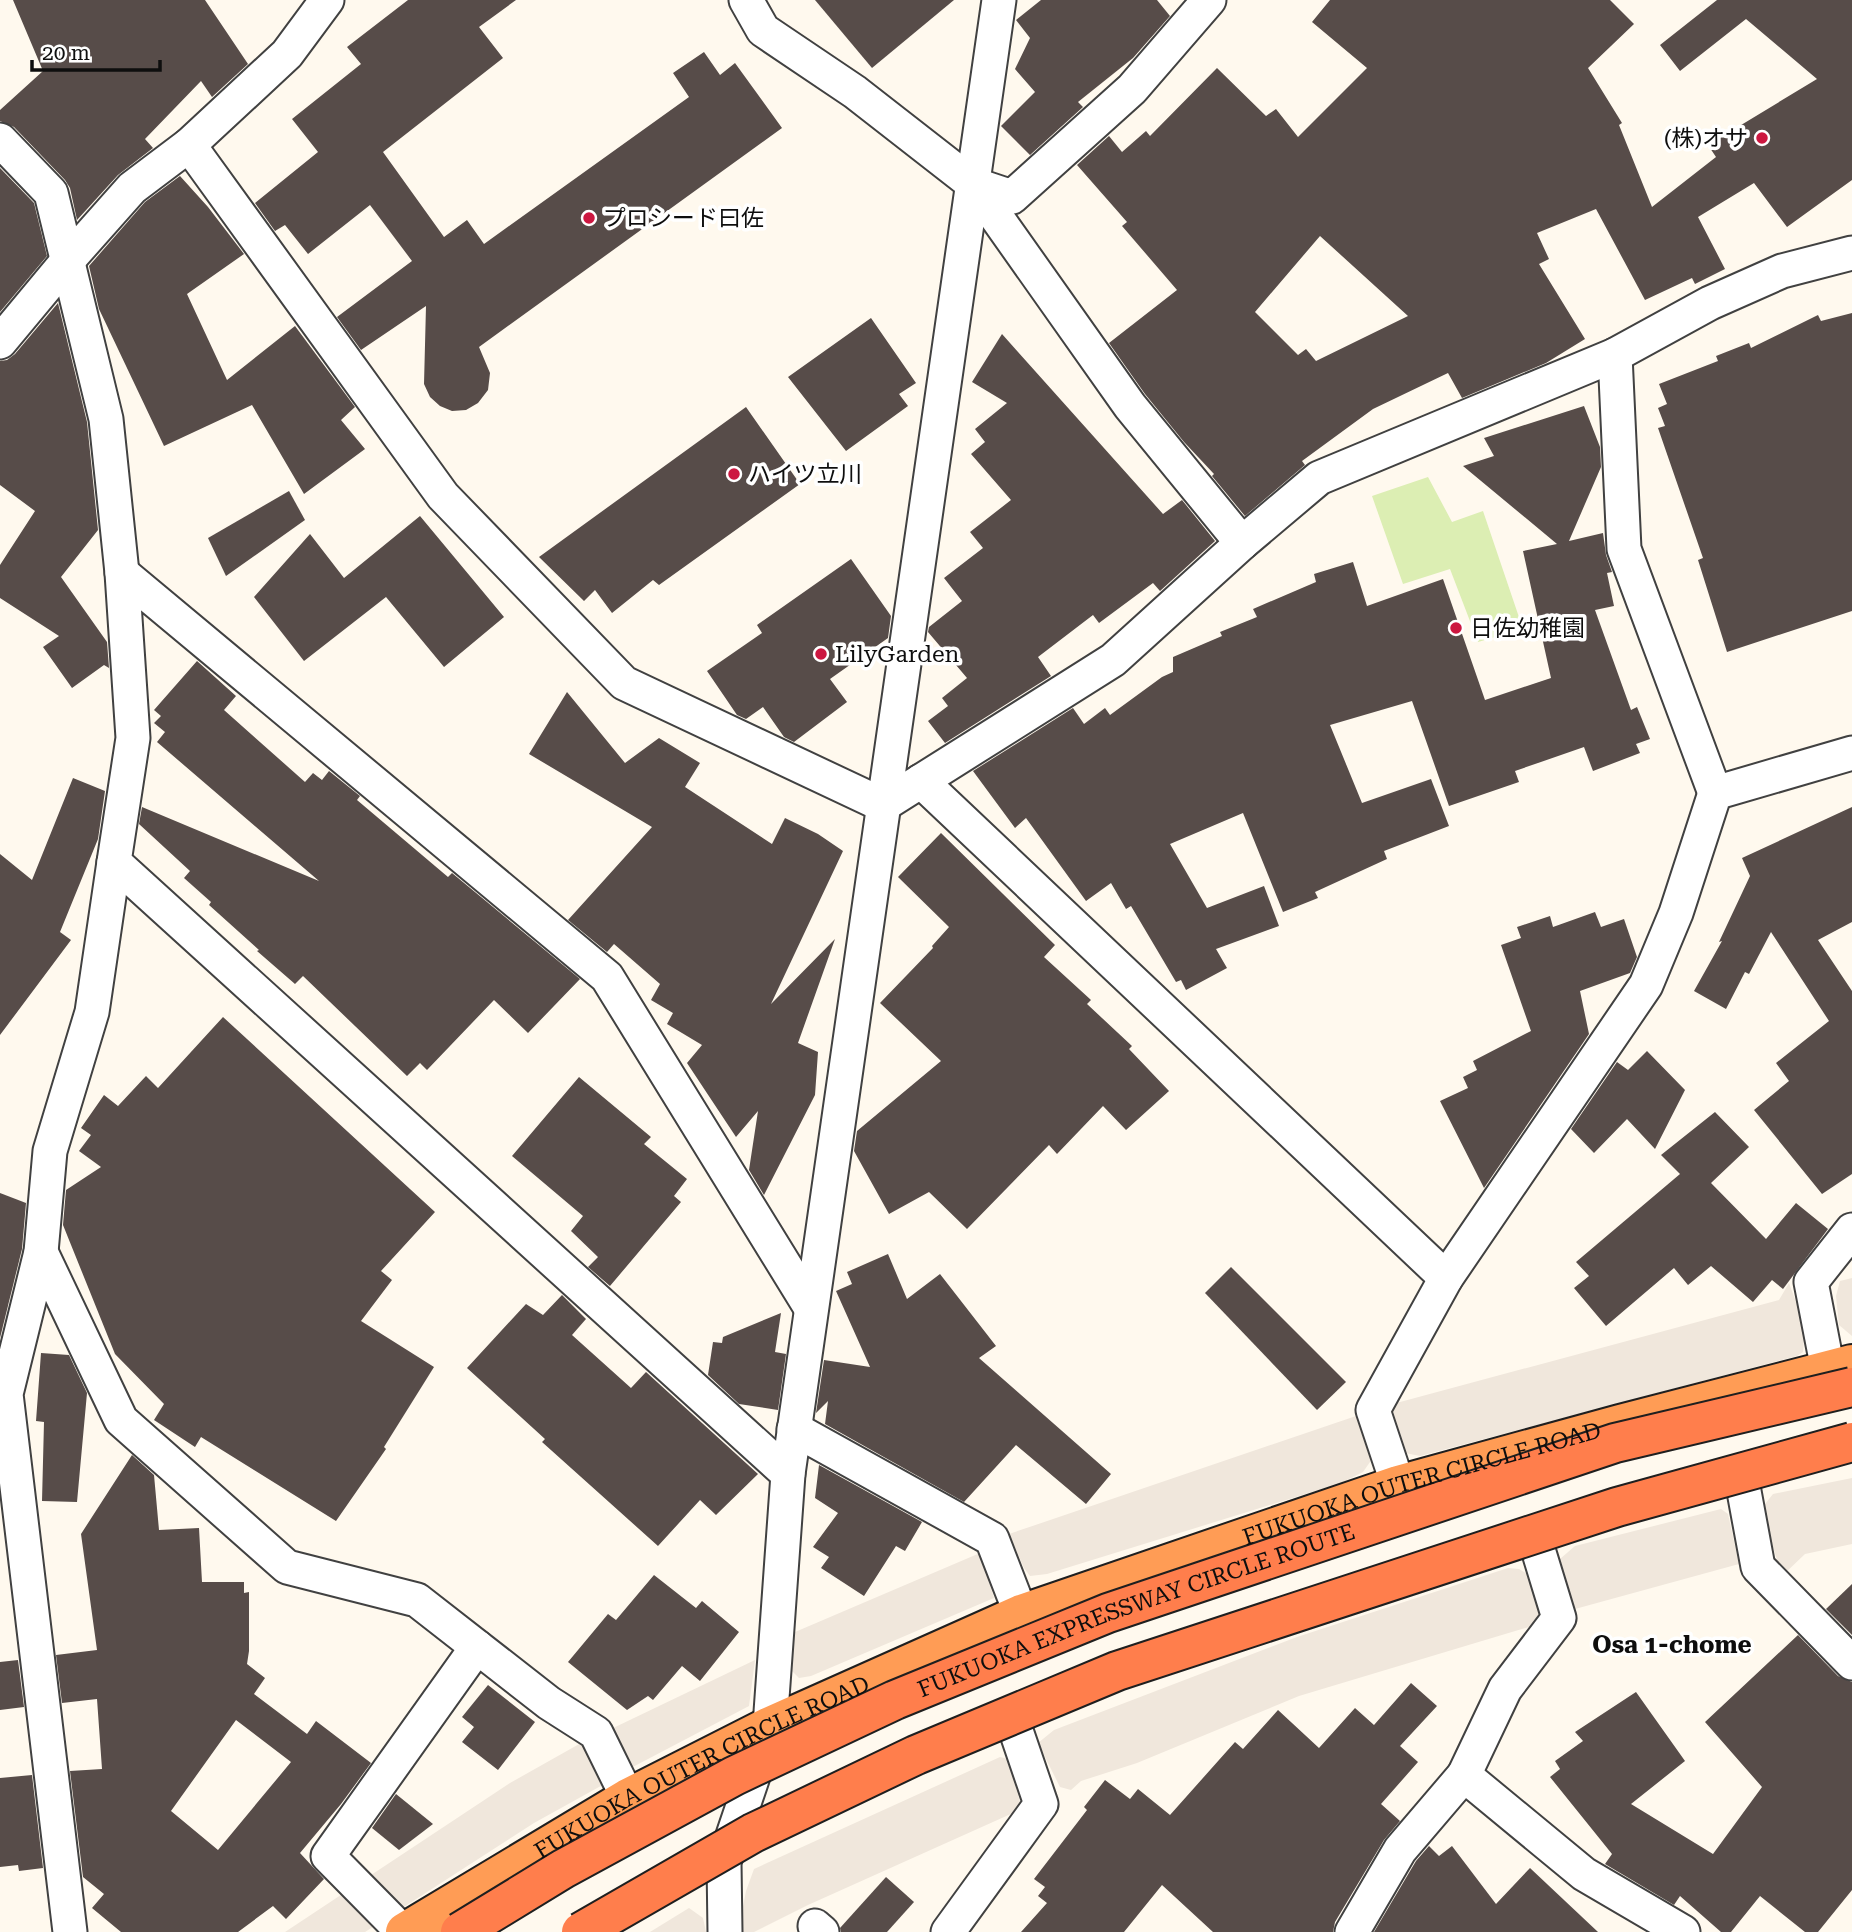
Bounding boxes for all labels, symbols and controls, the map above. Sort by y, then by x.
scale bar [32,28,159,72]
text: 20 m [42,41,90,65]
place label: (株)オサ [1664,125,1748,152]
marker: (株)オサ [1754,130,1770,146]
place label: プロシード曰佐 [603,205,764,232]
marker: プロシード曰佐 [581,210,597,226]
place label: ハイツ立川 [748,461,863,488]
marker: ハイツ立川 [726,466,742,482]
place label: 日佐幼稚園 [1470,615,1585,642]
marker: 日佐幼稚園 [1448,620,1464,636]
place label: LilyGarden [835,641,960,668]
marker: LilyGarden [813,646,829,662]
street label: FUKUOKA OUTER CIRCLE ROAD [1239,1417,1604,1551]
street label: FUKUOKA EXPRESSWAY CIRCLE ROUTE [914,1518,1358,1703]
district label: Osa 1-chome [1592,1631,1752,1659]
street label: FUKUOKA OUTER CIRCLE ROAD [530,1670,874,1865]

